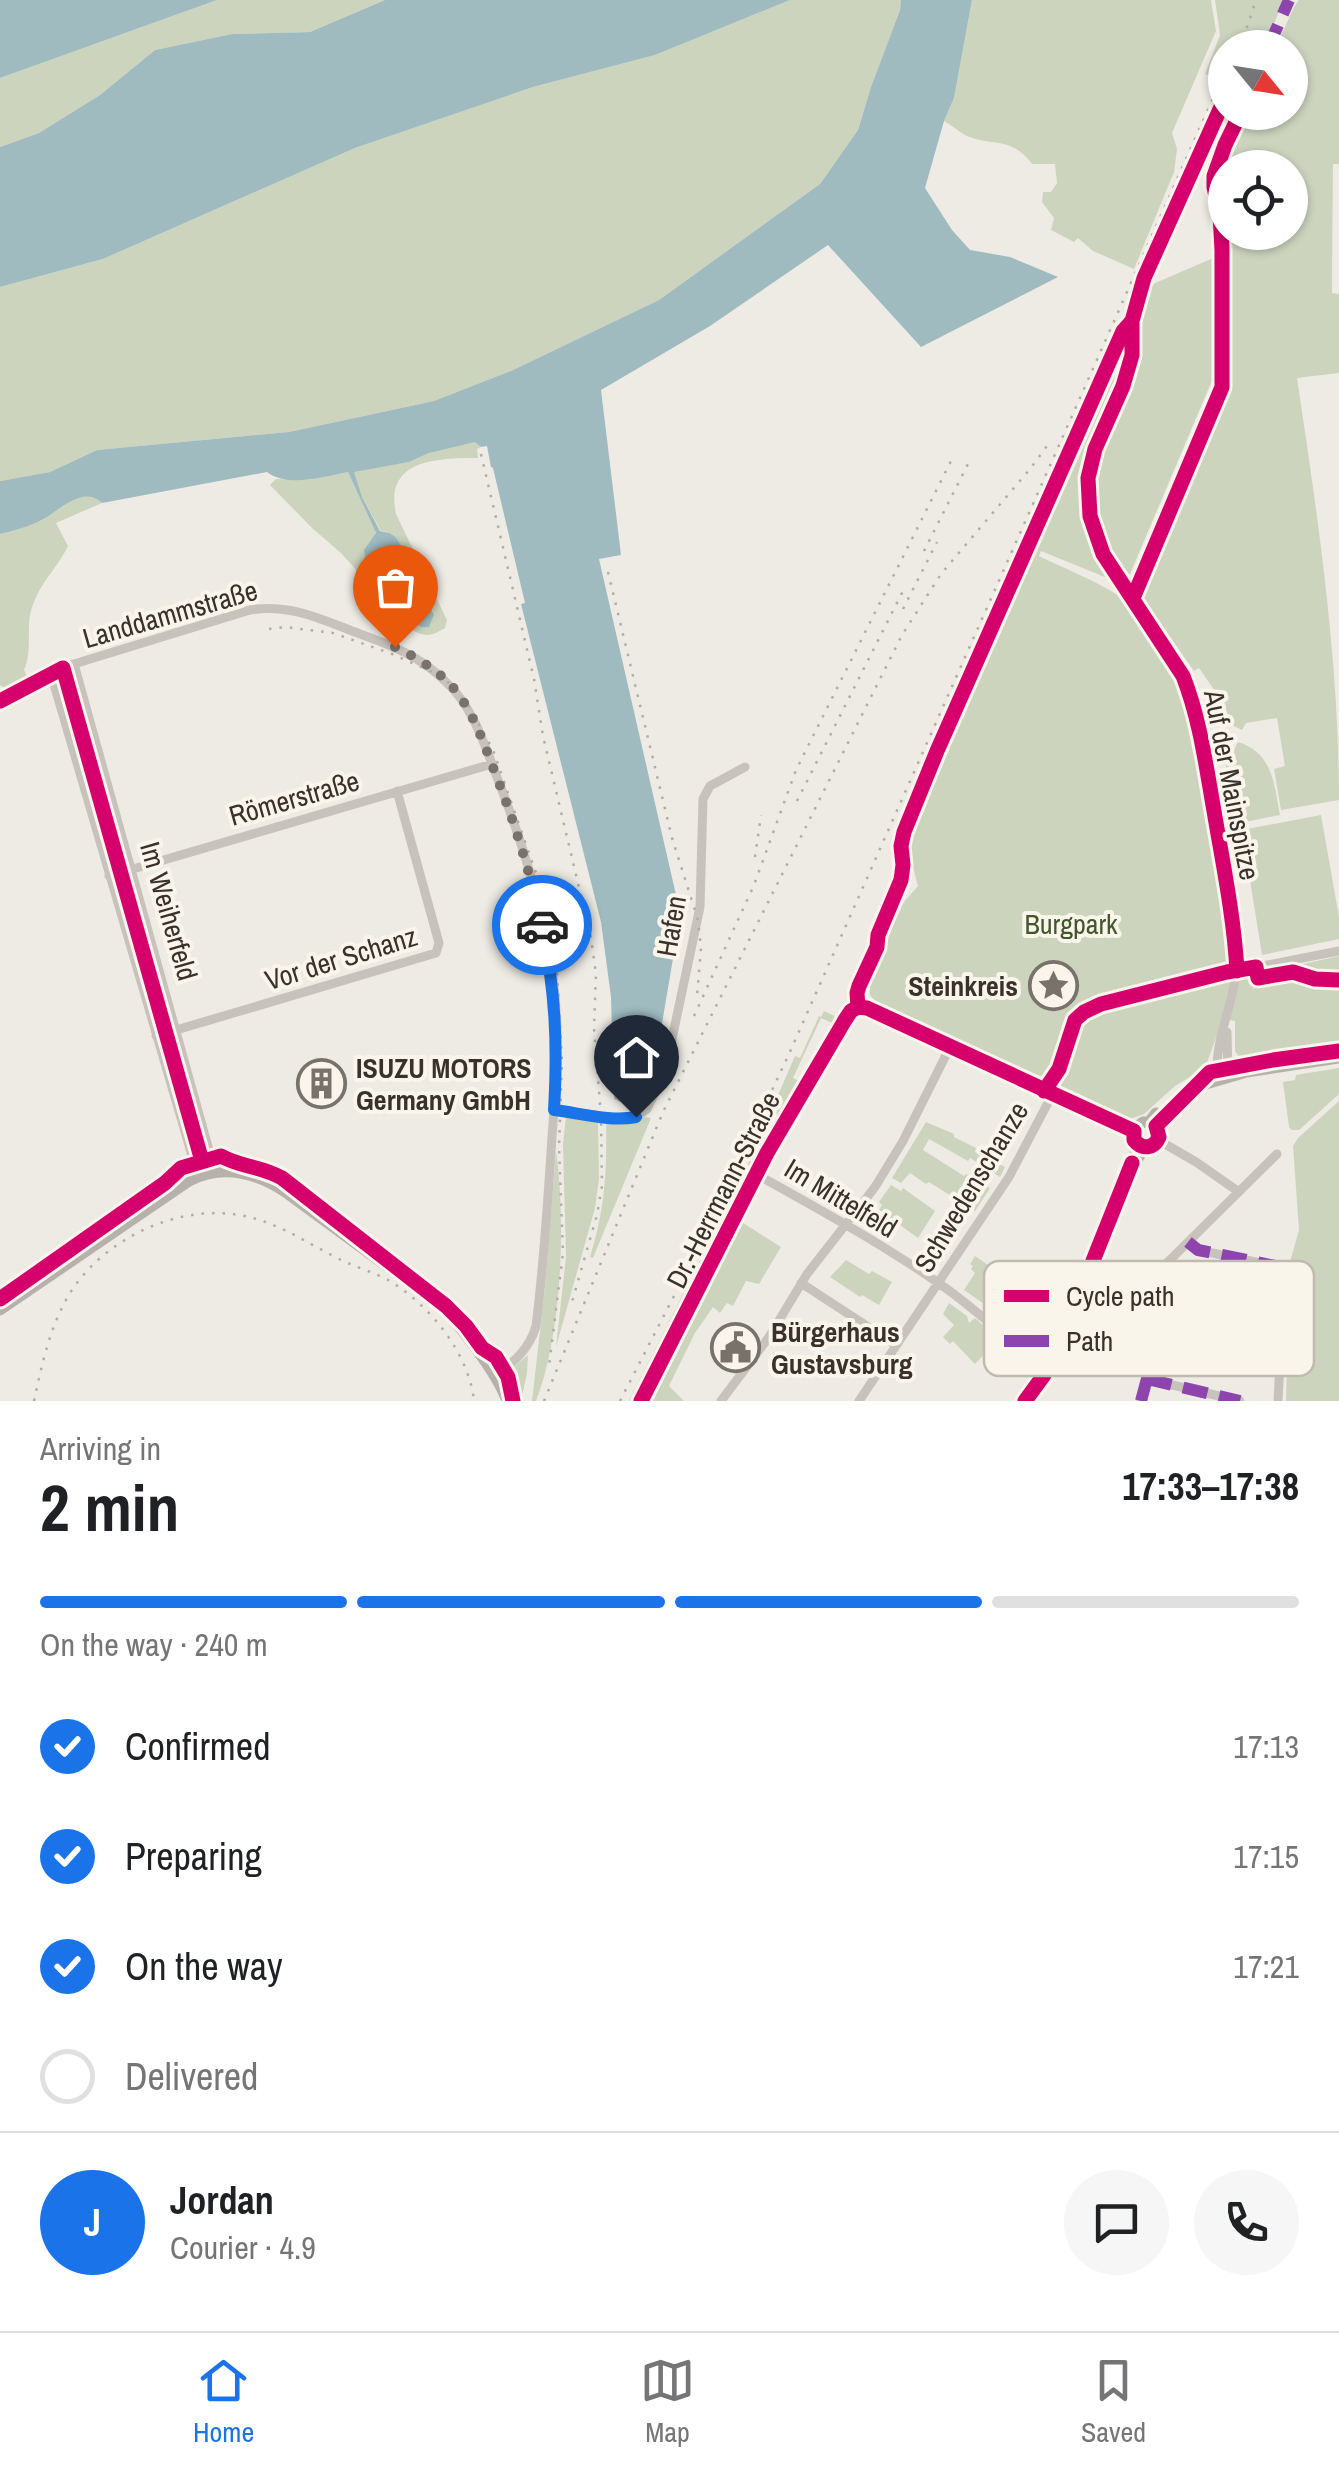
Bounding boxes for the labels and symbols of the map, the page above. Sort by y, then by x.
north arrow [1208,30,1308,130]
pin [353,545,438,648]
street label: Landdammstraße [78,571,262,657]
street label: Auf der Mainspitze [1195,686,1269,883]
street label: Römerstraße [224,761,364,835]
street label: Im Weiherfeld [131,837,207,985]
courier [492,875,592,975]
street label: Hafen [647,893,695,959]
park label: Burgpark [1024,905,1118,943]
street label: Vor der Schanz [260,917,422,999]
place icon: Steinkreis [1027,960,1079,1012]
place label: Steinkreis [908,967,1018,1005]
pin [594,1015,679,1118]
place label: ISUZU MOTORS Germany GmbH [356,1049,532,1119]
building icon: ISUZU MOTORS Germany GmbH [295,1058,347,1110]
street label: Dr.-Herrmann-Straße [657,1085,789,1295]
street label: Schwedenschanze [905,1095,1037,1279]
street label: Im Mittelfeld [778,1150,904,1246]
legend [984,1261,1314,1376]
text: Cycle path [1066,1277,1174,1315]
place label: Bürgerhaus Gustavsburg [771,1313,913,1383]
public building icon: Bürgerhaus Gustavsburg [710,1322,762,1374]
text: Path [1066,1322,1113,1360]

